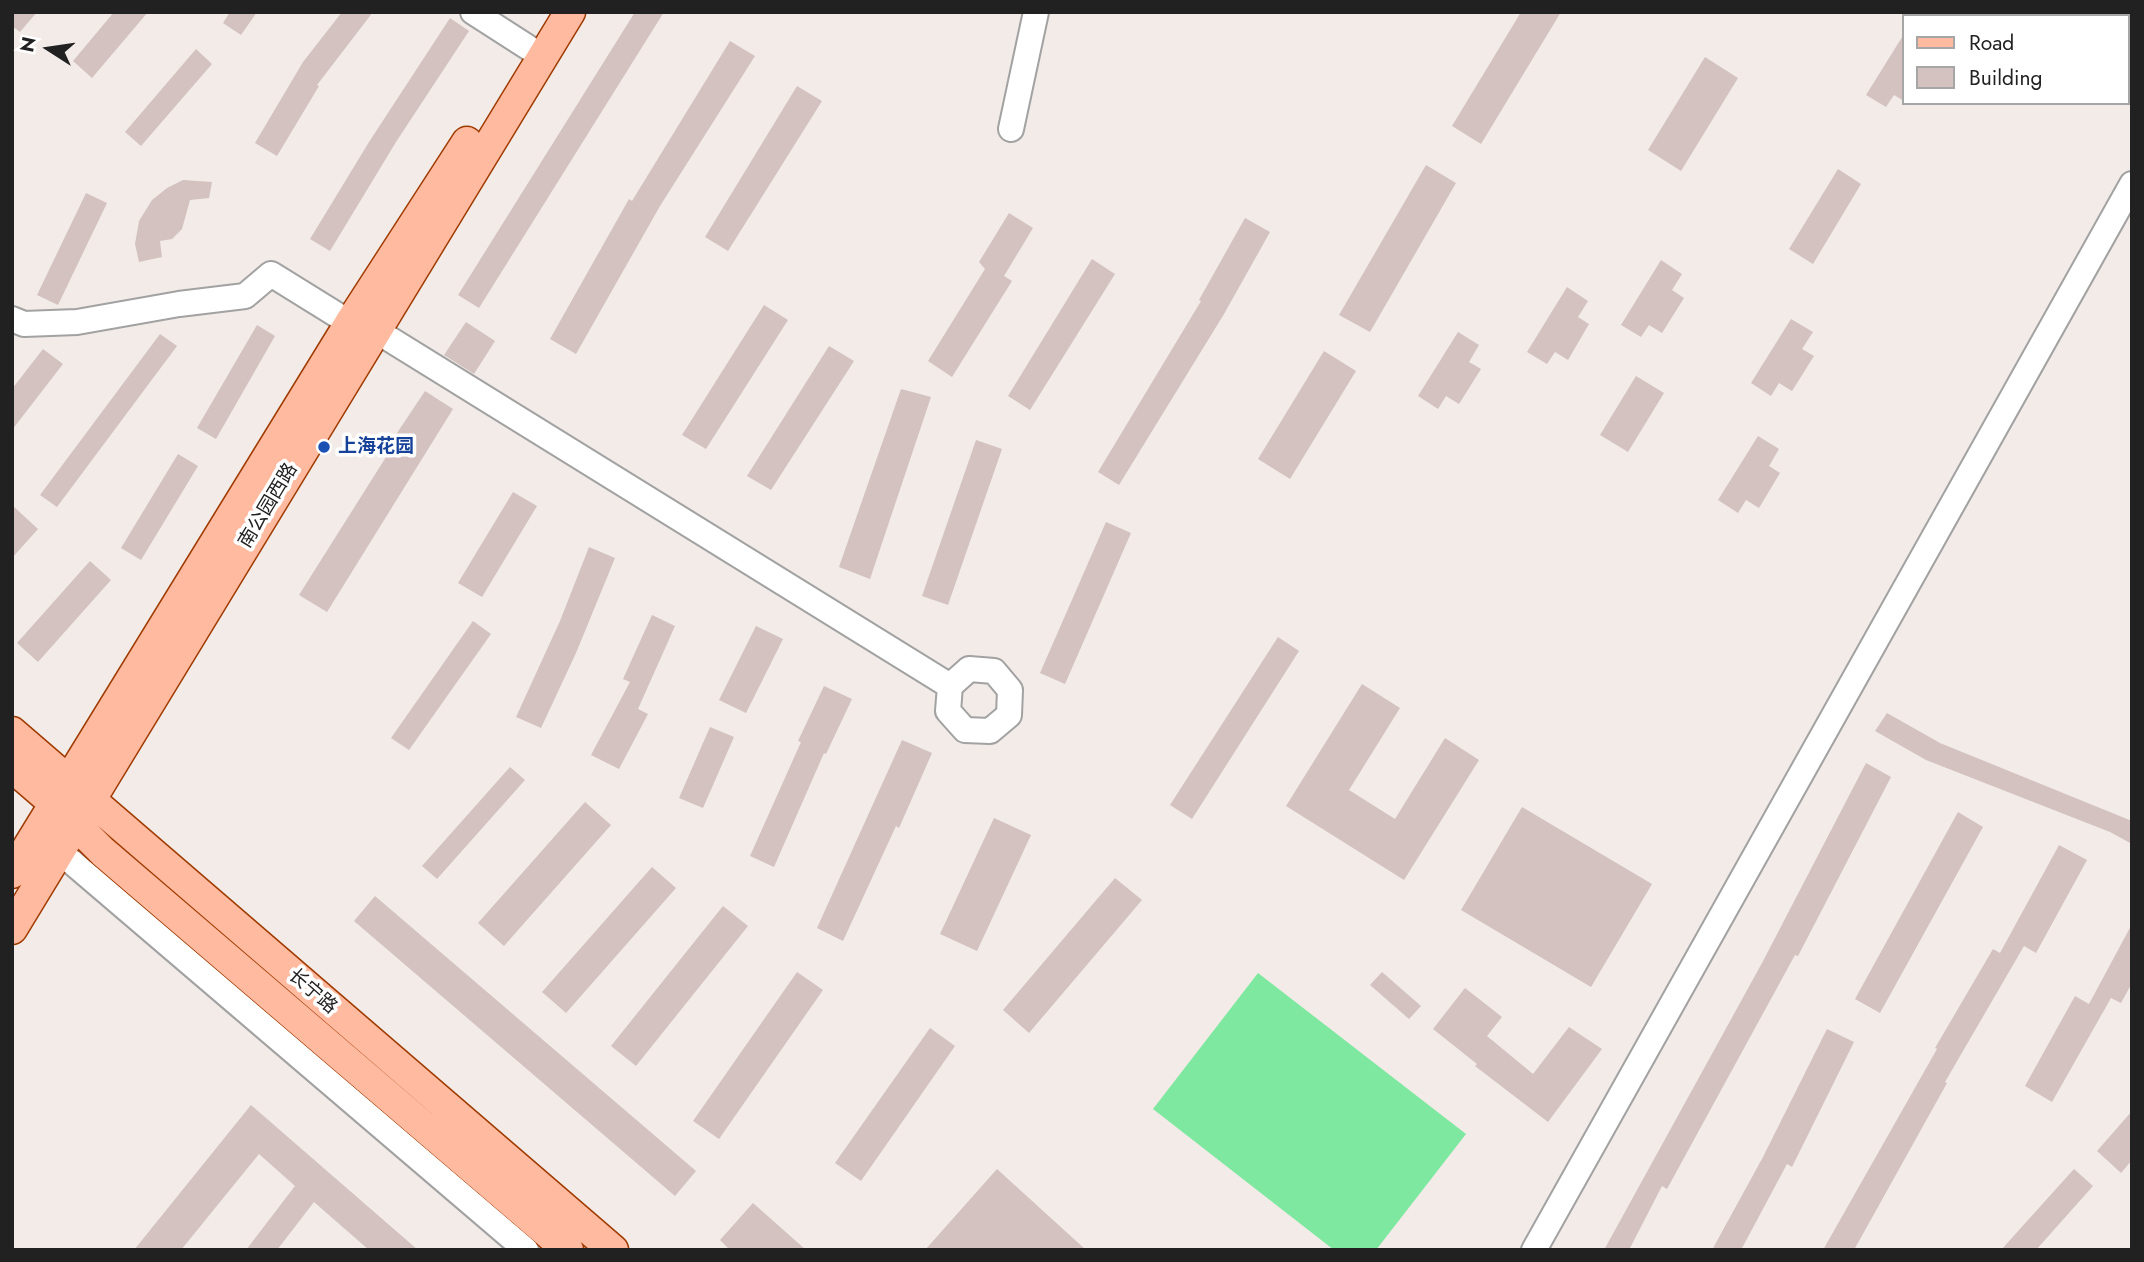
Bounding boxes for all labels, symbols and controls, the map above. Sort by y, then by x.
north arrow [14,14,84,84]
legend [1902,14,2130,105]
text: Road [1969,28,2014,58]
text: N [13,34,43,55]
text: Building [1969,63,2042,93]
place label: 上海花园 [338,436,414,458]
marker: 上海花园 [316,439,332,455]
street label: 南公园西路 [235,459,303,553]
street label: 长宁路 [283,965,341,1019]

